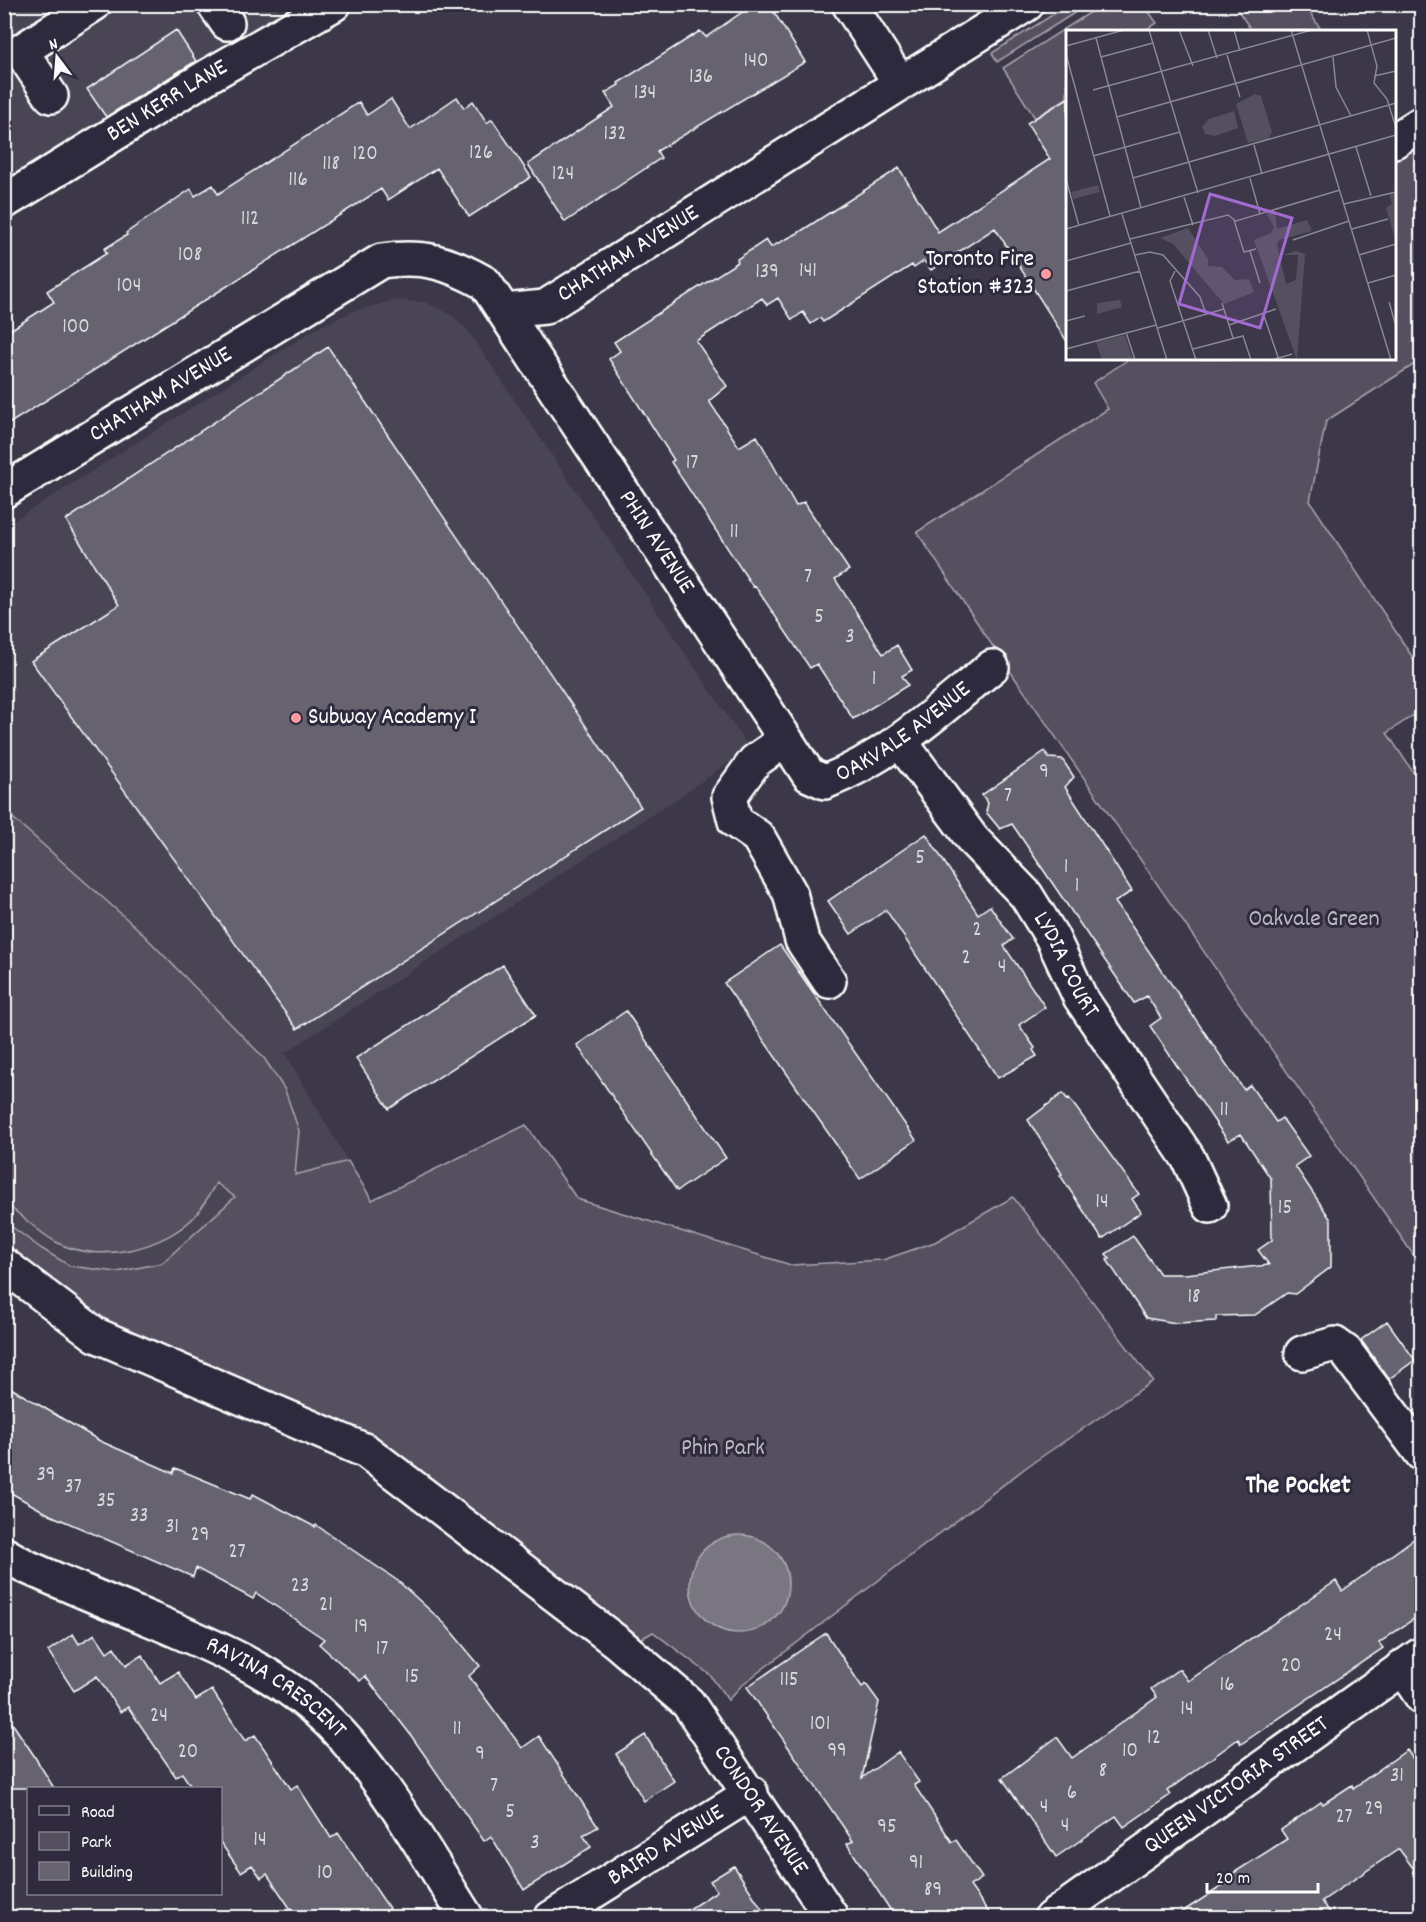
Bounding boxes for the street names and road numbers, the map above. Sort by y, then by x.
street label: BEN KERR LANE [100,51,234,151]
street label: CHATHAM AVENUE [551,197,706,312]
street label: CHATHAM AVENUE [83,338,239,452]
street label: PHIN AVENUE [609,484,703,601]
street label: OAKVALE AVENUE [830,674,979,792]
street label: LYDIA COURT [1024,905,1107,1026]
street label: RAVINA CRESCENT [200,1628,354,1747]
street label: QUEEN VICTORIA STREET [1137,1708,1337,1863]
street label: CONDOR AVENUE [704,1739,816,1883]
street label: BAIRD AVENUE [602,1797,731,1895]

